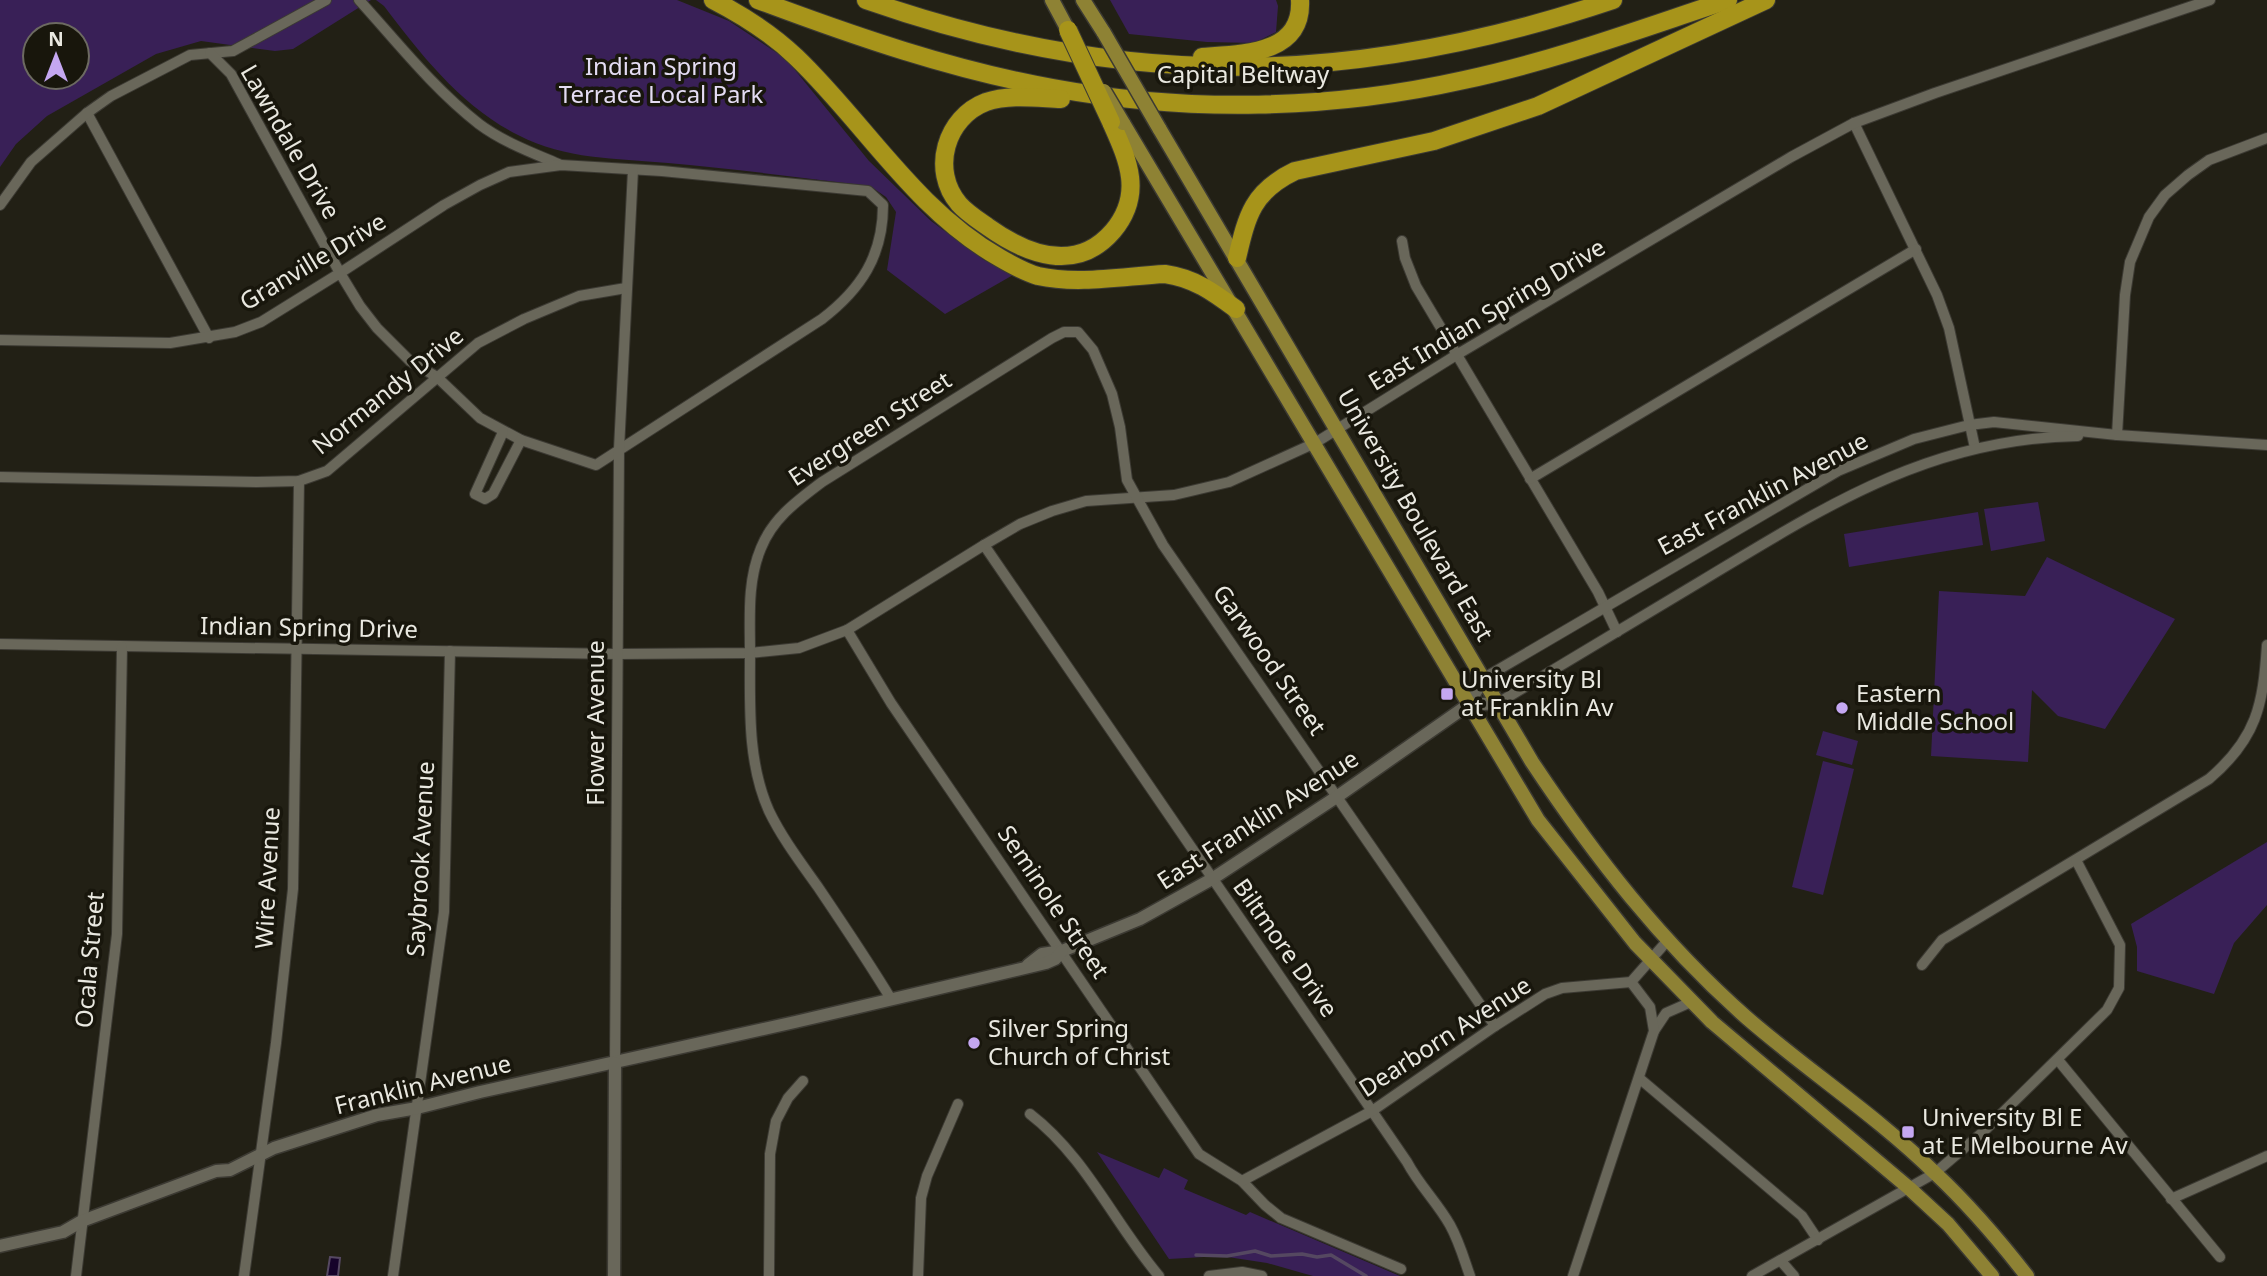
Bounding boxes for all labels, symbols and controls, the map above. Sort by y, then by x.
north arrow [21,21,91,91]
text: N [48,26,64,52]
park label: Indian Spring Terrace Local Park [559,49,763,110]
street label: Capital Beltway [1157,57,1330,90]
street label: Lawndale Drive [234,58,349,225]
street label: Granville Drive [233,204,391,317]
street label: East Indian Spring Drive [1362,230,1611,398]
street label: Normandy Drive [304,318,470,461]
street label: Evergreen Street [781,363,957,493]
street label: University Boulevard East [1330,382,1502,647]
street label: East Franklin Avenue [1651,423,1873,562]
street label: Garwood Street [1206,577,1335,741]
street label: Indian Spring Drive [200,608,418,645]
street label: Flower Avenue [578,640,611,806]
place label: University Bl at Franklin Av [1461,662,1614,723]
place label: Eastern Middle School [1856,676,2014,737]
marker: University Bl at Franklin Av [1439,686,1455,702]
marker: Eastern Middle School [1834,700,1850,716]
street label: East Franklin Avenue [1150,741,1364,896]
street label: Saybrook Avenue [398,760,441,957]
street label: Wire Avenue [246,806,287,950]
street label: Seminole Street [991,818,1118,984]
street label: Biltmore Drive [1226,871,1346,1023]
street label: Ocala Street [66,890,111,1029]
street label: Dearborn Avenue [1352,968,1537,1104]
place label: Silver Spring Church of Christ [988,1011,1170,1072]
marker: Silver Spring Church of Christ [966,1035,982,1051]
street label: Franklin Avenue [331,1046,514,1121]
place label: University Bl E at E Melbourne Av [1922,1100,2128,1161]
marker: University Bl E at E Melbourne Av [1900,1124,1916,1140]

